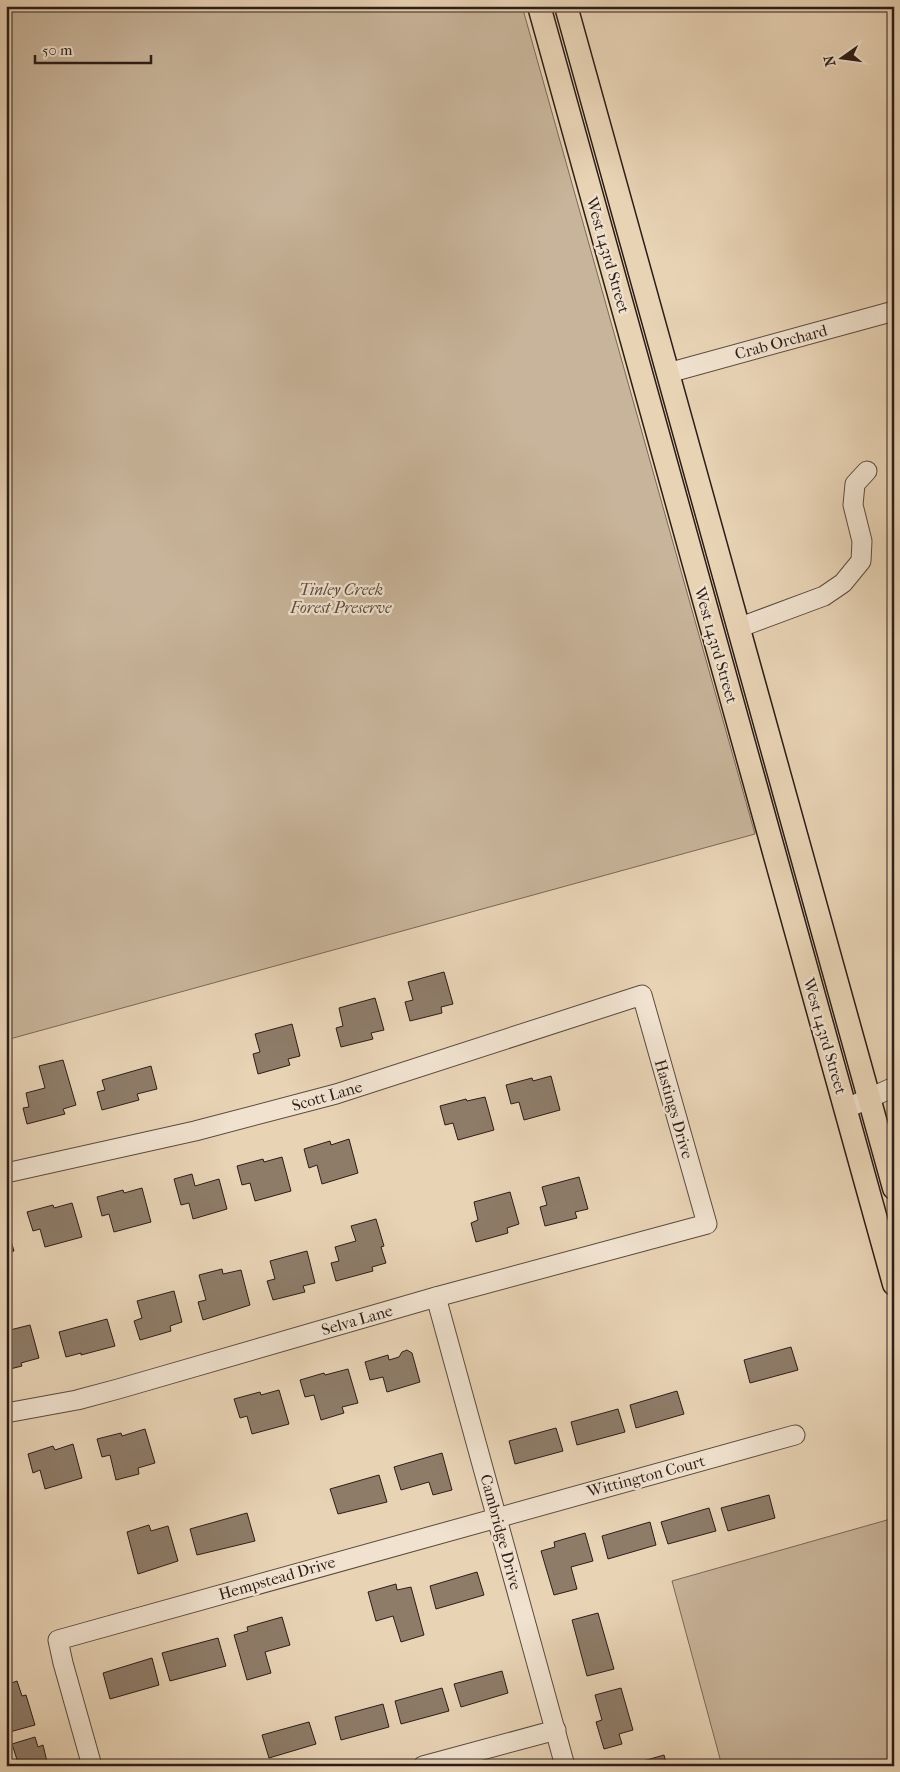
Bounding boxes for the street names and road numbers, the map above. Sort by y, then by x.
street label: West 143rd Street [582,194,634,316]
street label: Crab Orchard [733,320,830,363]
street label: West 143rd Street [690,584,742,706]
street label: West 143rd Street [799,975,851,1097]
street label: Hastings Drive [651,1057,697,1161]
street label: Scott Lane [290,1077,365,1115]
street label: Selva Lane [319,1301,395,1339]
street label: Wittington Court [584,1451,707,1501]
street label: Cambridge Drive [476,1472,526,1592]
street label: Hempstead Drive [216,1552,338,1604]

